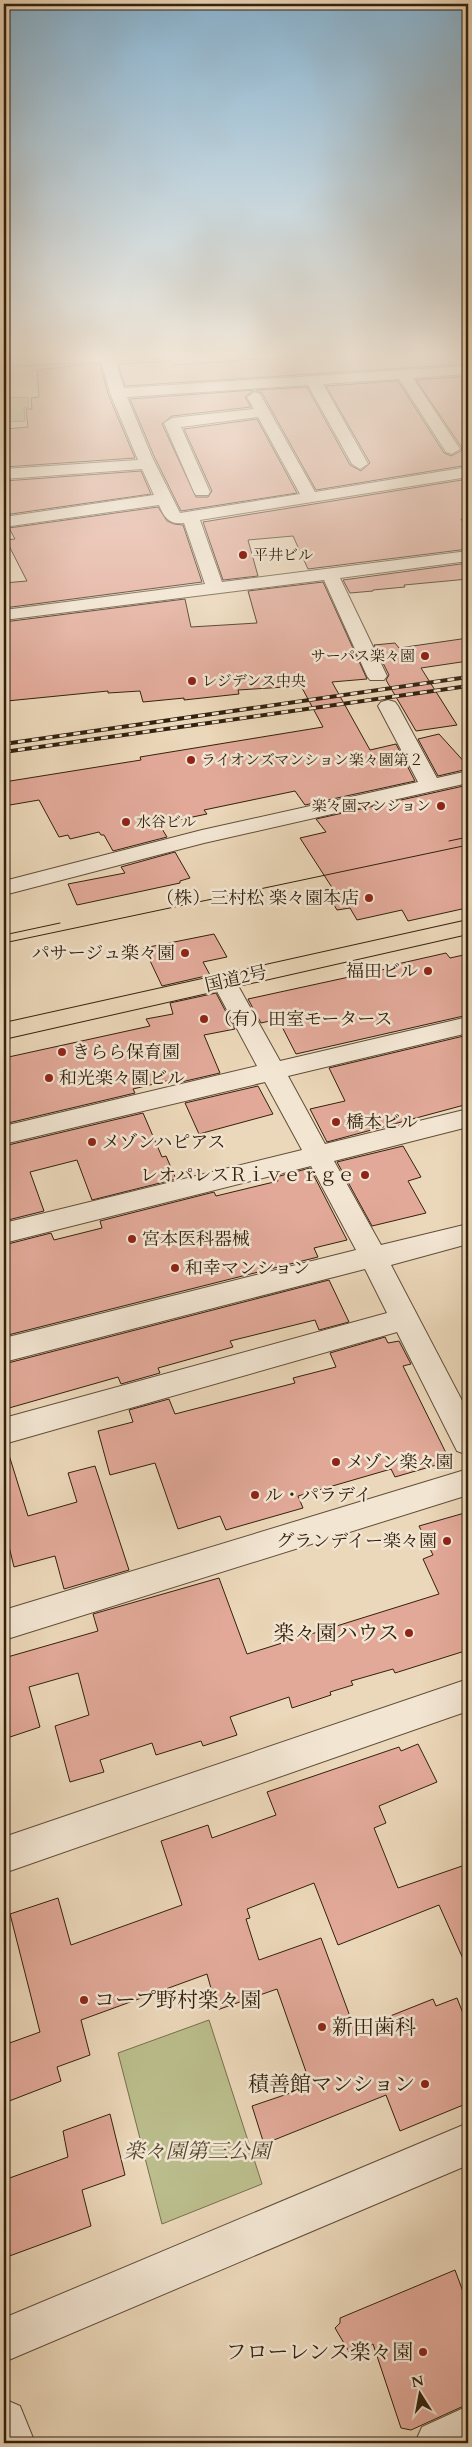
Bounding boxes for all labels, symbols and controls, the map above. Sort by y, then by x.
place label: 平井ビル [253,545,313,565]
marker: 平井ビル [237,549,249,561]
place label: サーパス楽々園 [311,646,415,666]
marker: サーパス楽々園 [419,650,431,662]
place label: レジデンス中央 [202,671,306,691]
marker: レジデンス中央 [186,675,198,687]
place label: ライオンズマンション楽々園第２ [201,750,424,770]
marker: ライオンズマンション楽々園第２ [185,754,197,766]
place label: 楽々園マンション [312,796,431,816]
marker: 楽々園マンション [435,800,447,812]
place label: 水谷ビル [136,812,196,832]
marker: 水谷ビル [120,816,132,828]
place label: （株）三村松 楽々園本店 [156,886,359,911]
marker: （株）三村松 楽々園本店 [363,892,375,904]
place label: パサージュ楽々園 [32,941,175,966]
marker: パサージュ楽々園 [179,947,191,959]
place label: 福田ビル [346,959,418,984]
street label: 国道2号 [202,960,270,998]
marker: 福田ビル [422,965,434,977]
place label: （有）田室モータース [214,1007,392,1032]
marker: （有）田室モータース [198,1013,210,1025]
place label: きらら保育園 [72,1040,180,1065]
marker: きらら保育園 [56,1046,68,1058]
place label: 和光楽々園ビル [59,1066,185,1091]
marker: 和光楽々園ビル [43,1072,55,1084]
place label: 橋本ビル [346,1110,418,1135]
marker: 橋本ビル [330,1116,342,1128]
place label: メゾンハピアス [102,1130,225,1155]
marker: メゾンハピアス [86,1136,98,1148]
place label: レオパレスＲｉｖｅｒｇｅ [140,1163,355,1188]
marker: レオパレスＲｉｖｅｒｇｅ [359,1169,371,1181]
place label: 宮本医科器械 [142,1227,250,1252]
marker: 宮本医科器械 [126,1233,138,1245]
place label: 和幸マンション [185,1256,310,1281]
marker: 和幸マンション [169,1262,181,1274]
place label: メゾン楽々園 [346,1450,453,1475]
marker: メゾン楽々園 [330,1456,342,1468]
place label: ル・パラデイ [265,1483,372,1508]
marker: ル・パラデイ [249,1489,261,1501]
place label: グランデイー楽々園 [276,1529,437,1554]
marker: グランデイー楽々園 [441,1535,453,1547]
place label: 楽々園ハウス [274,1619,399,1648]
marker: 楽々園ハウス [403,1627,415,1639]
place label: コープ野村楽々園 [94,1986,261,2015]
marker: コープ野村楽々園 [78,1994,90,2006]
place label: 新田歯科 [332,2013,416,2042]
marker: 新田歯科 [316,2021,328,2033]
place label: 積善館マンション [248,2070,415,2099]
marker: 積善館マンション [419,2078,431,2090]
park label: 楽々園第三公園 [124,2137,273,2166]
place label: フローレンス楽々園 [226,2338,413,2367]
marker: フローレンス楽々園 [417,2346,429,2358]
north arrow [394,2370,444,2420]
text: N [410,2371,425,2392]

